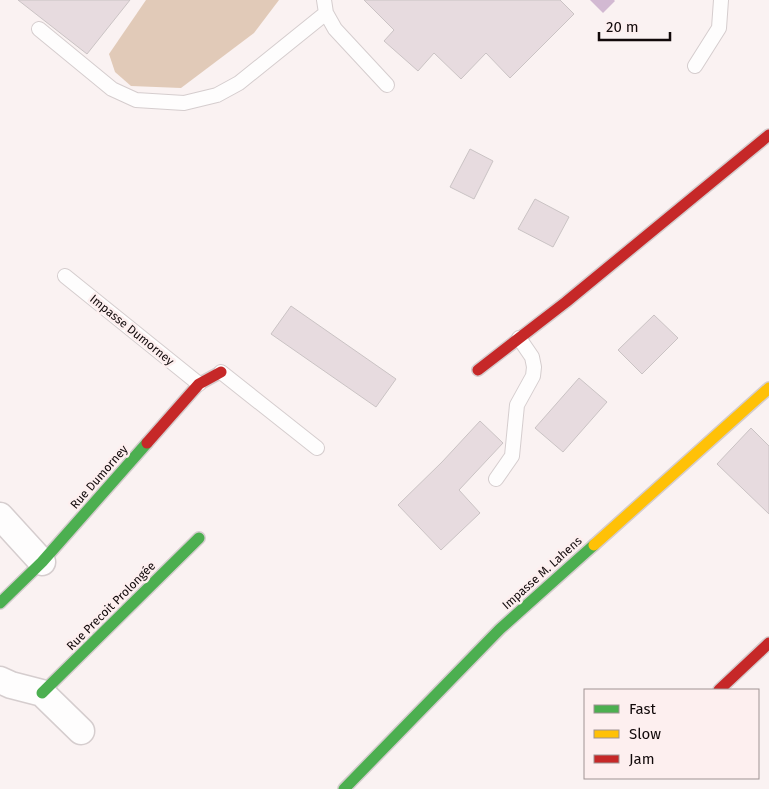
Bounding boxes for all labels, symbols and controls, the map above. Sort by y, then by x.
scale bar [599,10,670,42]
text: 20 m [606,18,639,36]
street label: Impasse Dumorney [87,292,177,368]
street label: Rue Dumorney [67,442,131,512]
street label: Impasse M. Lahens [499,533,585,612]
street label: Rue Precoit Prolongée [64,559,158,653]
legend [584,689,759,779]
text: Fast [629,700,656,718]
text: Slow [629,725,661,743]
text: Jam [629,750,655,768]

